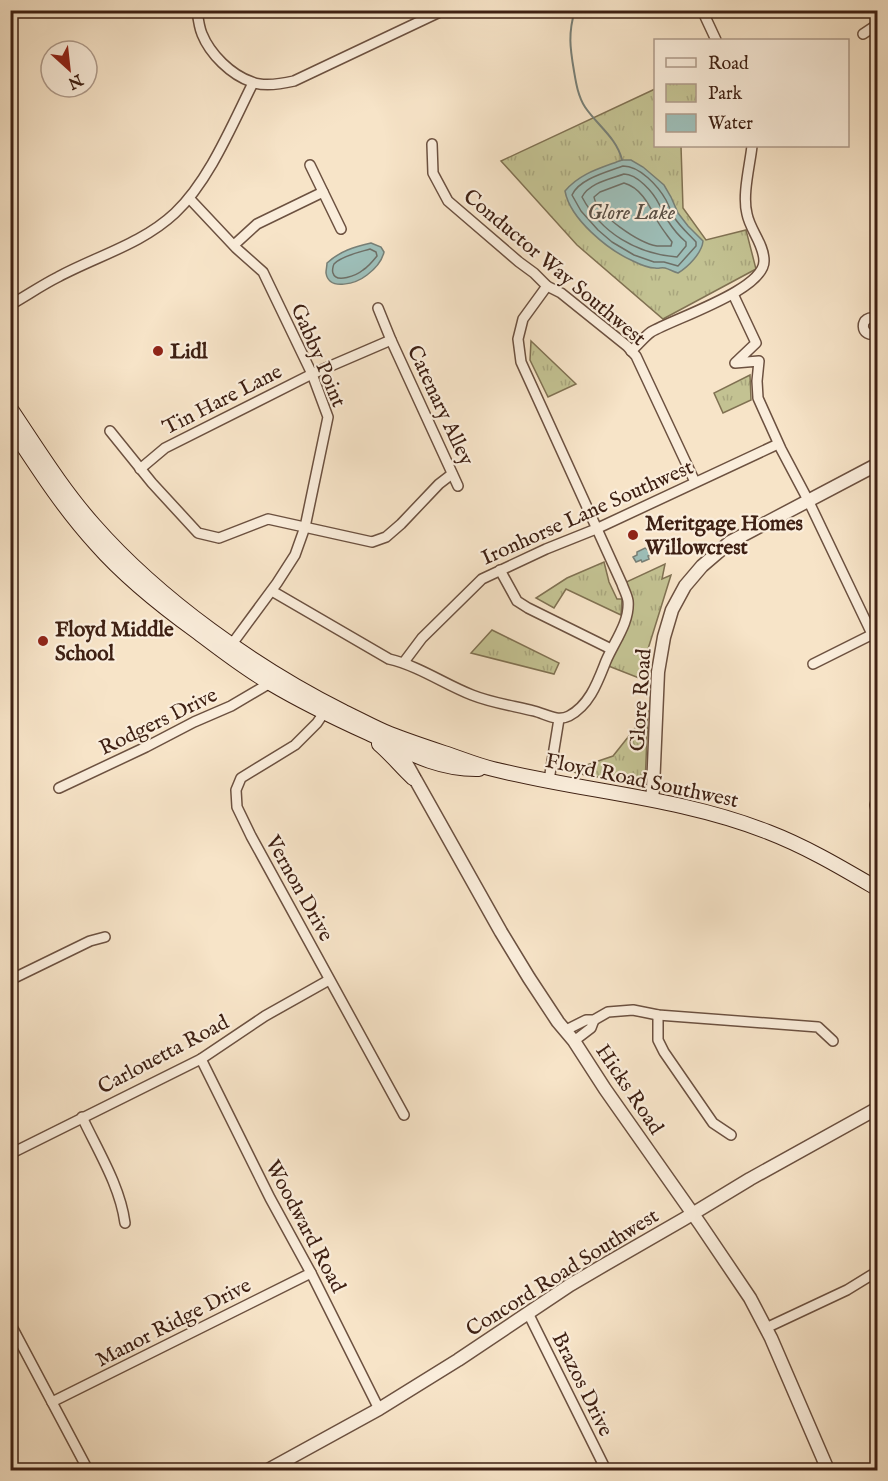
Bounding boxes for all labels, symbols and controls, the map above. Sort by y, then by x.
north arrow [39,39,99,99]
legend [654,39,849,147]
text: Road [708,53,749,76]
text: N [64,68,87,93]
text: Park [708,83,743,106]
text: Water [708,113,753,136]
street label: Conductor Way Southwest [457,184,651,353]
water label: Glore Lake [587,199,676,227]
street label: Gabby Point [284,300,352,411]
place label: Lidl [170,339,209,366]
street label: Catenary Alley [400,341,479,471]
marker: Lidl [151,344,165,358]
street label: Tin Hare Lane [158,359,287,442]
street label: Ironhorse Lane Southwest [477,454,698,572]
place label: Meritgage Homes Willowcrest [644,511,803,562]
marker: Meritgage Homes Willowcrest [626,528,640,542]
place label: Floyd Middle School [55,617,174,668]
marker: Floyd Middle School [36,634,50,648]
street label: Glore Road [624,647,659,752]
street label: Rodgers Drive [95,682,222,763]
street label: Floyd Road Southwest [543,748,741,815]
street label: Vernon Drive [258,830,339,947]
street label: Carlouetta Road [93,1009,235,1101]
street label: Hicks Road [589,1039,669,1141]
street label: Woodward Road [258,1156,351,1298]
street label: Concord Road Southwest [461,1203,664,1344]
street label: Manor Ridge Drive [92,1272,256,1374]
street label: Brazos Drive [545,1328,619,1441]

